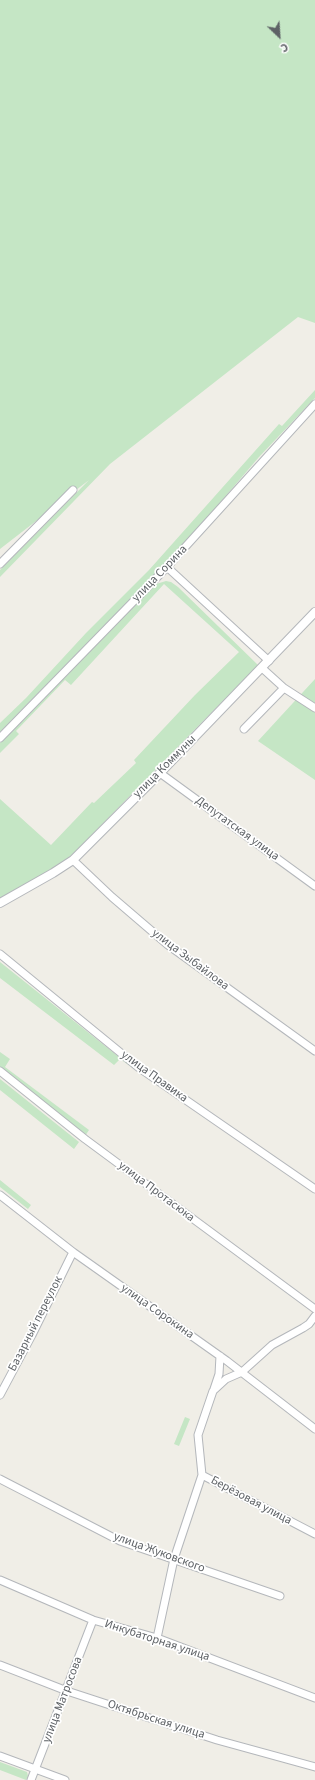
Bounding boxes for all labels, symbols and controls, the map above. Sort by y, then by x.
north arrow [259,16,299,56]
text: С [278,39,290,55]
street label: улица Сорина [129,543,191,605]
street label: улица Коммуны [131,733,199,801]
street label: Депутатская улица [192,794,282,864]
street label: улица Зыбайлова [149,926,231,994]
street label: улица Правика [118,1048,190,1106]
street label: улица Протасюка [115,1159,197,1225]
street label: Базарный переулок [6,1274,66,1374]
street label: улица Сорокина [118,1281,196,1343]
street label: Берёзовая улица [208,1474,294,1528]
street label: улица Жуковского [111,1530,207,1576]
street label: Инкубаторная улица [103,1617,211,1665]
street label: улица Матросова [40,1655,86,1745]
street label: Октябрьская улица [106,1697,206,1743]

